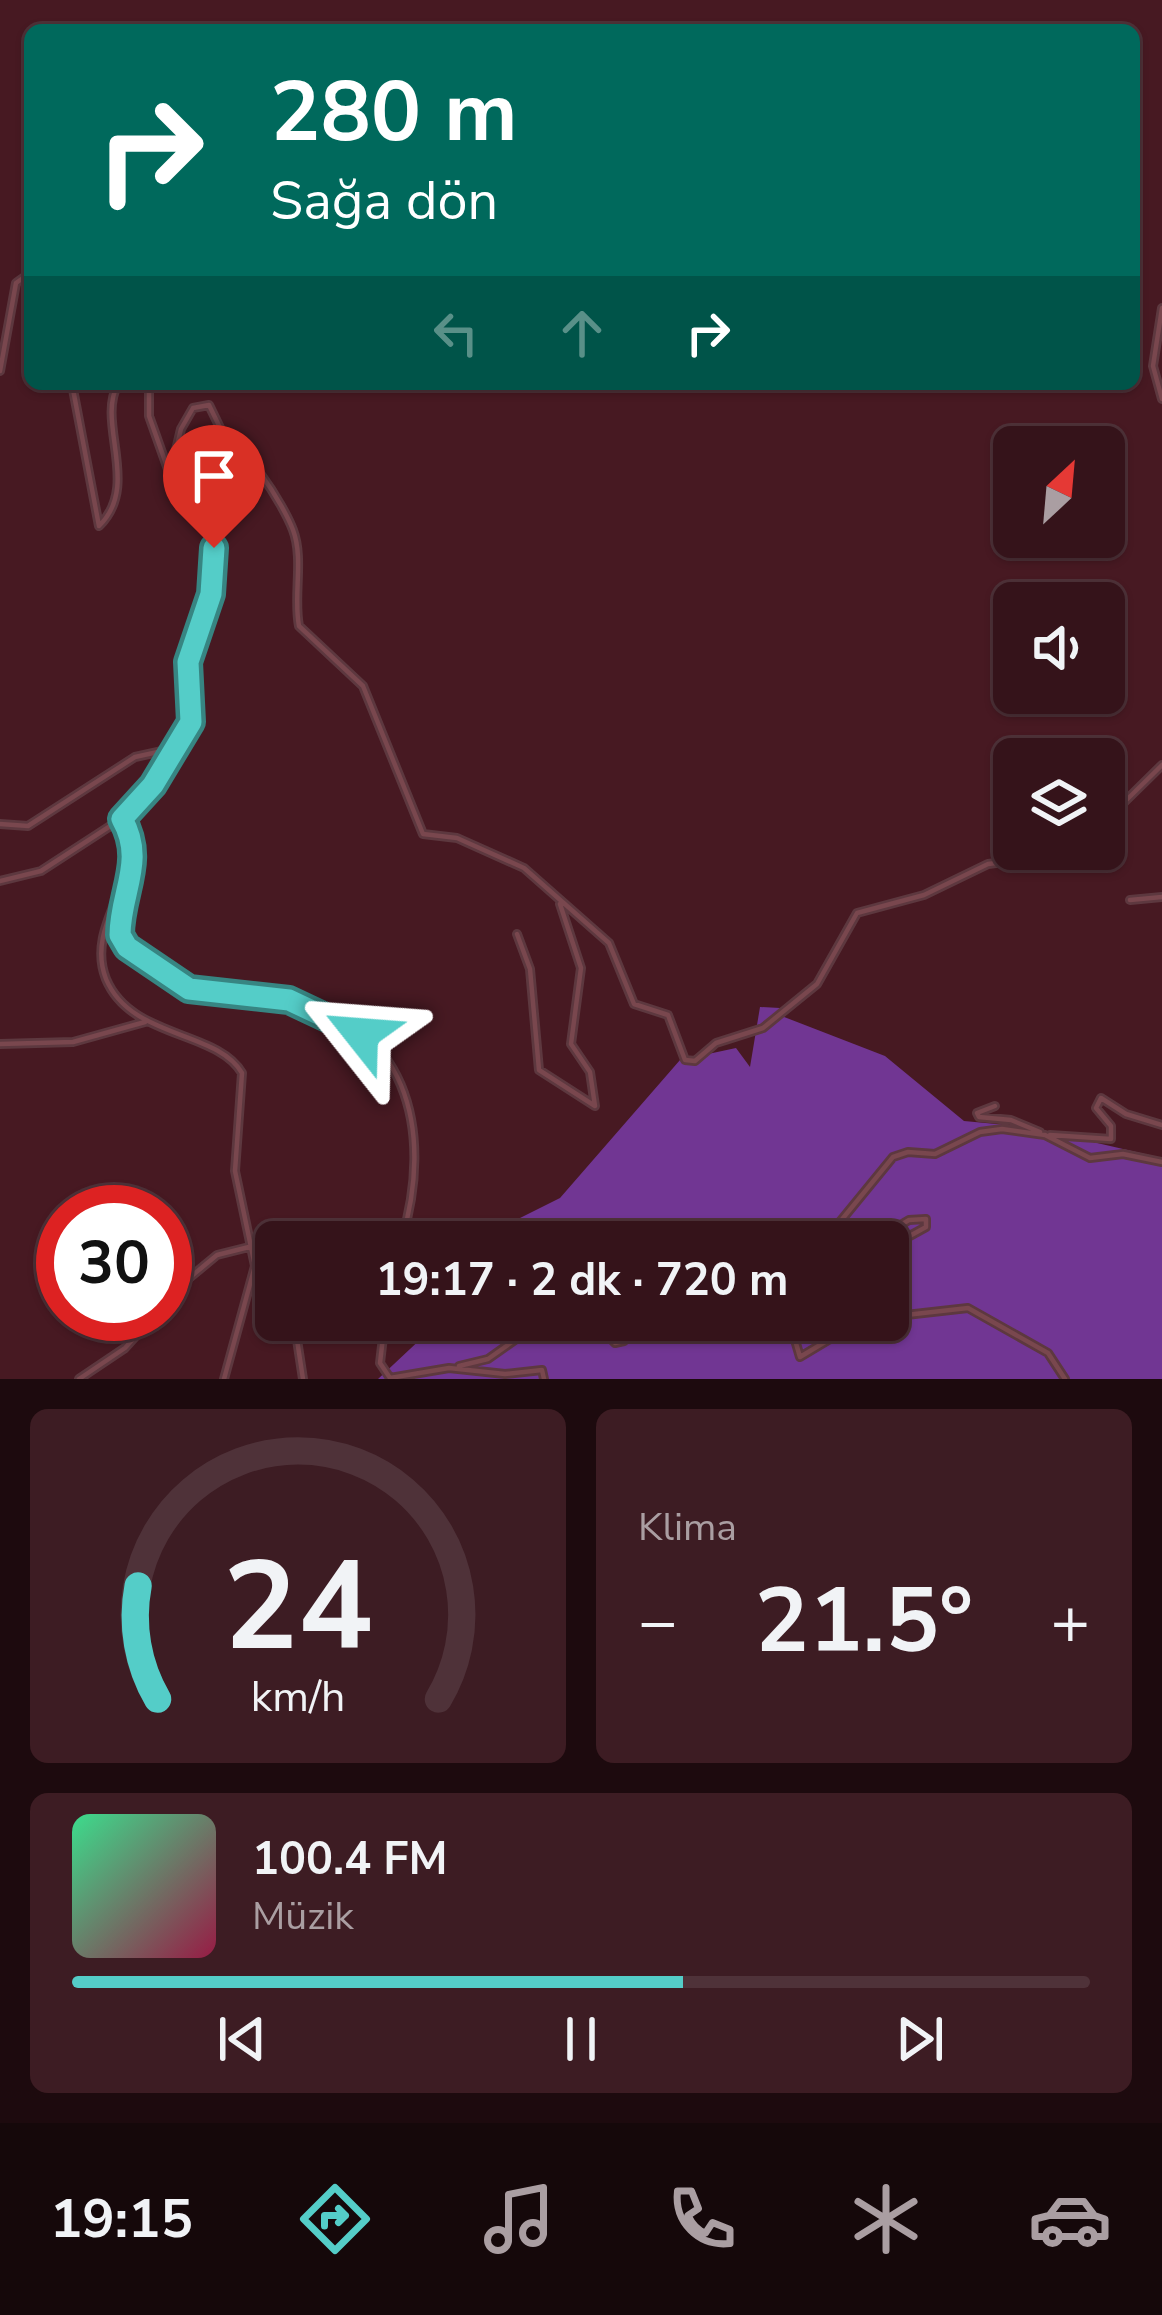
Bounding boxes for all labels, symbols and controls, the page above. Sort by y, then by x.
text: 280 m [270,55,518,170]
icon: right [72,72,228,228]
text: Sağa dön [270,164,498,238]
icon: left [423,300,489,366]
icon: ahead [549,300,615,366]
icon: right [675,300,741,366]
pin [163,425,265,548]
north arrow [993,426,1125,558]
map controls [993,426,1125,870]
icon: arrive [181,443,247,509]
button: sound [993,582,1125,714]
button: layers [993,738,1125,870]
position arrow [298,971,424,1097]
speed limit sign: 30 [36,1185,192,1341]
text: 19:17 · 2 dk · 720 m [376,1250,788,1311]
text: Klima [638,1501,737,1554]
text: 24 [223,1522,373,1692]
text: 21.5° [755,1560,973,1683]
text: − [638,1577,678,1667]
text: + [1050,1577,1090,1667]
text: km/h [251,1668,345,1726]
text: 100.4 FM [252,1829,448,1890]
text: Müzik [252,1890,354,1943]
icon: previous [209,2006,275,2072]
icon: pause [548,2006,614,2072]
icon: next [887,2006,953,2072]
icon: directions [293,2177,377,2261]
icon: music [477,2177,561,2261]
icon: phone [660,2177,744,2261]
icon: climate [844,2177,928,2261]
icon: car [1028,2177,1112,2261]
text: 19:15 [50,2182,193,2256]

